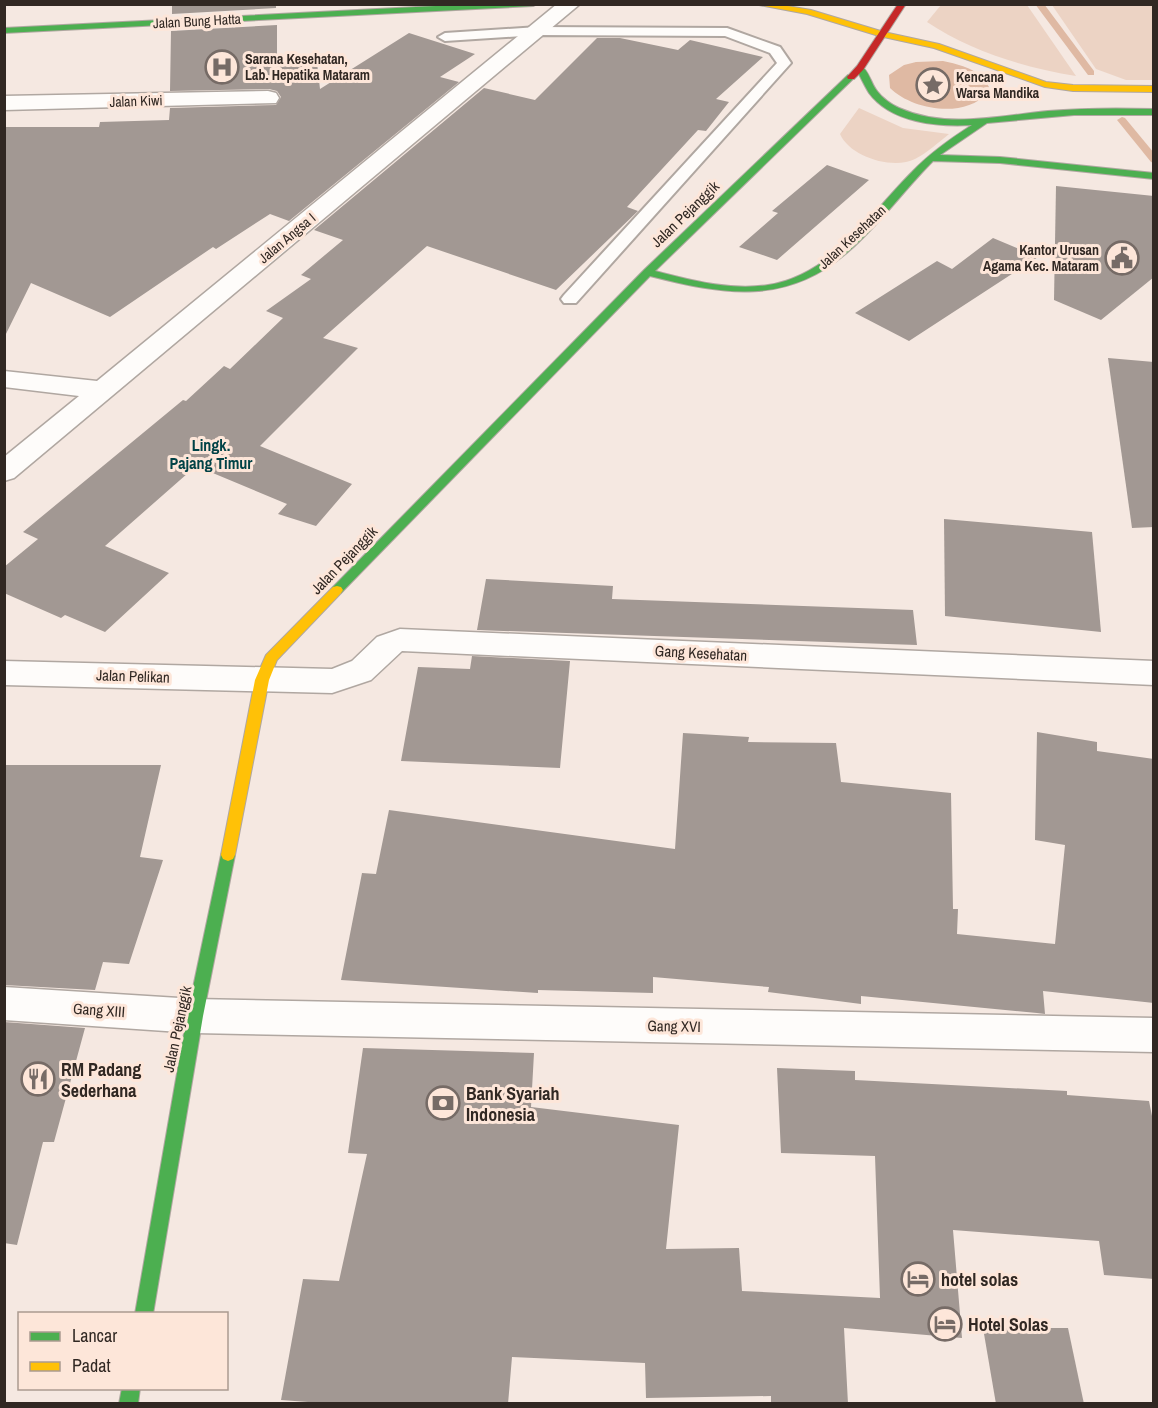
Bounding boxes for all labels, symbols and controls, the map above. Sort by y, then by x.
street label: Jalan Bung Hatta [153,10,242,32]
hospital icon: Sarana Kesehatan, Lab. Hepatika Mataram [204,49,240,85]
place label: Sarana Kesehatan, Lab. Hepatika Mataram [245,50,370,84]
place icon: Kencana Warsa Mandika [915,67,951,103]
place label: Kencana Warsa Mandika [956,68,1040,102]
street label: Jalan Kiwi [109,91,163,111]
street label: Jalan Pejanggik [646,175,724,252]
street label: Jalan Kesehatan [815,201,889,273]
street label: Jalan Angsa I [255,209,319,267]
public building icon: Kantor Urusan Agama Kec. Mataram [1104,240,1140,276]
place label: Kantor Urusan Agama Kec. Mataram [983,241,1099,275]
district label: Lingk. Pajang Timur [170,434,253,474]
street label: Jalan Pejanggik [306,521,383,599]
street label: Gang Kesehatan [654,640,748,666]
street label: Jalan Pelikan [96,664,170,688]
street label: Jalan Pejanggik [158,983,197,1074]
street label: Gang XIII [72,998,126,1022]
street label: Gang XVI [647,1015,701,1037]
place label: RM Padang Sederhana [61,1057,141,1103]
restaurant icon: RM Padang Sederhana [20,1061,56,1097]
place label: Bank Syariah Indonesia [466,1081,560,1127]
bank icon: Bank Syariah Indonesia [425,1085,461,1121]
hotel icon: hotel solas [900,1261,936,1297]
place label: hotel solas [941,1267,1018,1292]
hotel icon: Hotel Solas [927,1306,963,1342]
legend [18,1312,228,1390]
place label: Hotel Solas [968,1312,1048,1337]
text: Lancar [72,1323,117,1348]
text: Padat [72,1353,111,1378]

